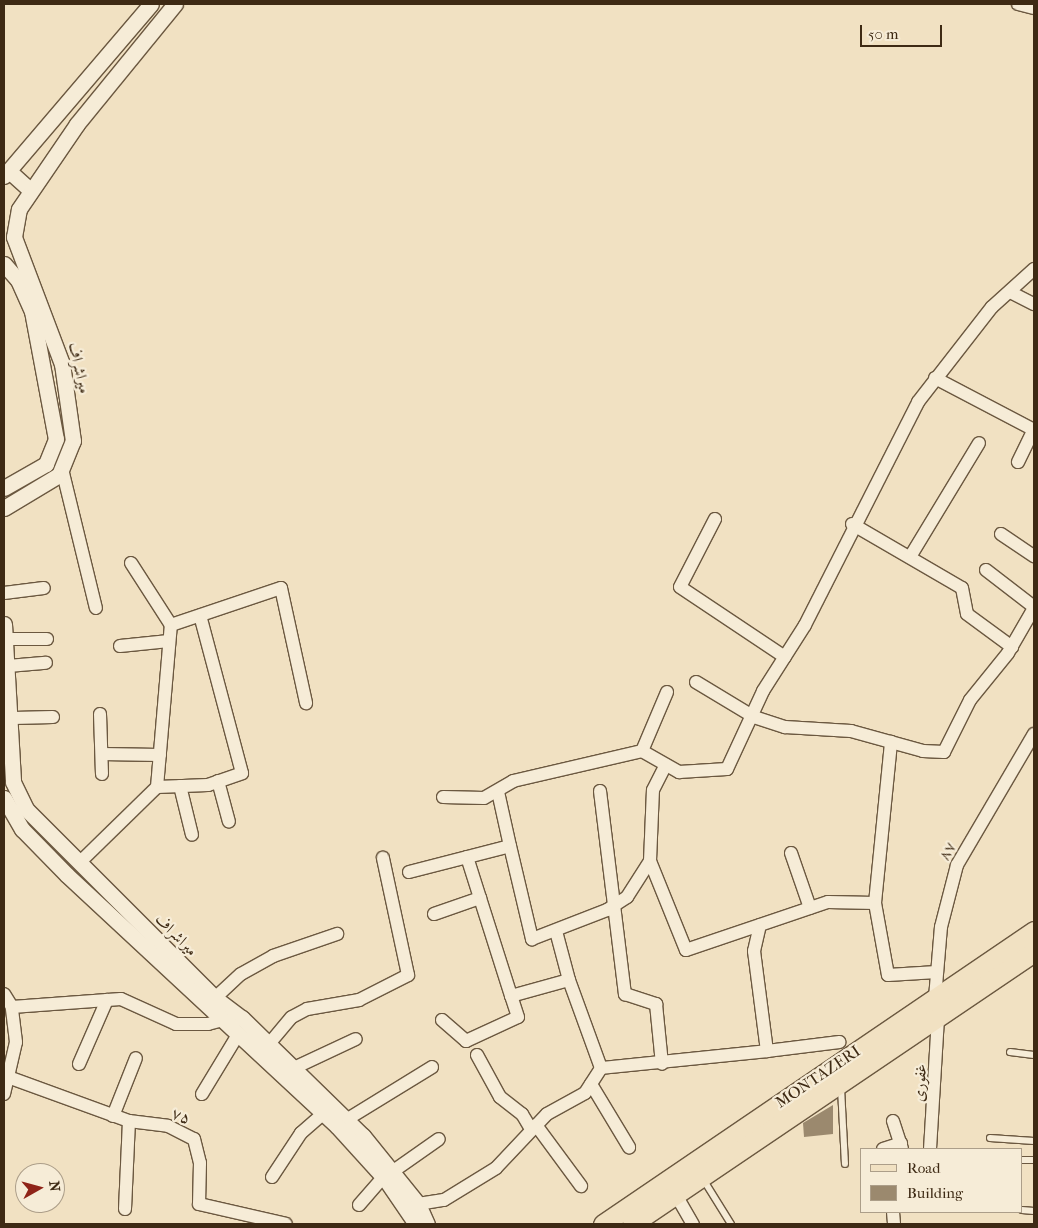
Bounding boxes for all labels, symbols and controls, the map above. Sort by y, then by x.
scale bar [863,15,946,47]
text: 50 m [868,25,898,43]
street label: میراشراف [64,340,94,396]
street label: ۸۷ [934,838,960,864]
street label: میراشراف [151,910,201,960]
street label: MONTAZERI [772,1042,864,1112]
street label: غفوری [909,1063,931,1103]
street label: ۷۵ [169,1104,193,1128]
legend [860,1148,1023,1213]
text: Road [907,1159,940,1177]
north arrow [15,1163,65,1213]
text: N [45,1180,63,1193]
text: Building [907,1184,963,1202]

